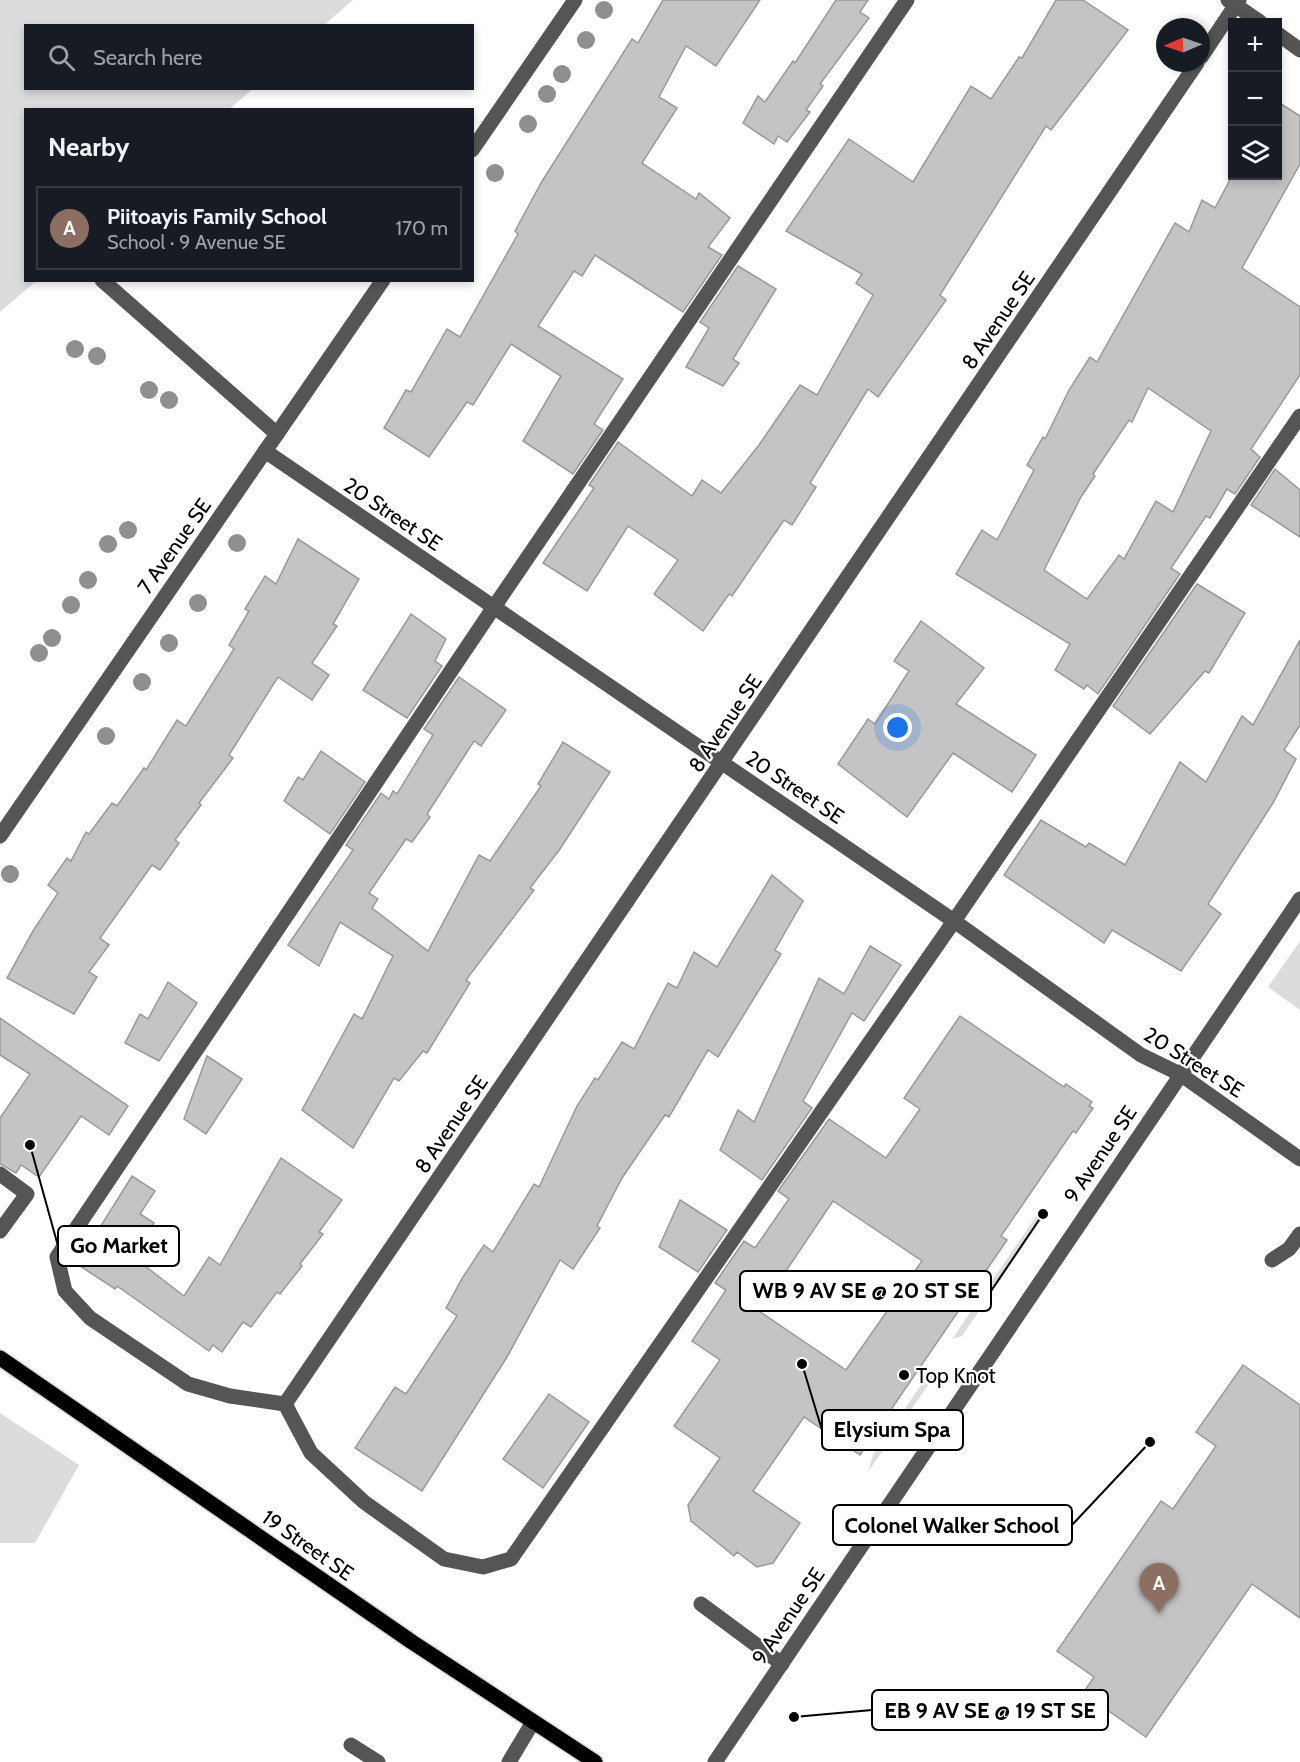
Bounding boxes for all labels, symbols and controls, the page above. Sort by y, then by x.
north arrow [1156,18,1210,72]
map controls [1228,18,1282,180]
button: + [1228,18,1282,72]
search box [24,24,474,90]
icon: search [45,41,78,74]
text: Search here [93,44,202,71]
button: − [1228,72,1282,126]
button: layers [1228,126,1282,180]
text: Nearby [48,131,129,163]
text: Piitoayis Family School [107,203,327,230]
text: A [63,216,76,240]
text: 170 m [396,216,448,240]
text: School · 9 Avenue SE [107,230,286,254]
street label: 8 Avenue SE [956,266,1040,374]
street label: 20 Street SE [339,472,447,556]
street label: 7 Avenue SE [132,494,216,598]
street label: 8 Avenue SE [683,669,767,777]
your location [883,713,912,742]
street label: 20 Street SE [741,745,849,829]
street label: 20 Street SE [1139,1021,1249,1103]
street label: 8 Avenue SE [409,1070,493,1178]
street label: 9 Avenue SE [1058,1101,1142,1207]
callout: Go Market [58,1226,179,1266]
text: Go Market [70,1232,168,1259]
callout: WB 9 AV SE @ 20 ST SE [740,1271,991,1311]
text: WB 9 AV SE @ 20 ST SE [753,1277,979,1304]
place label: Top Knot [916,1363,996,1388]
marker: Top Knot [897,1368,911,1382]
callout: Elysium Spa [822,1410,963,1450]
text: Elysium Spa [834,1416,950,1443]
street label: 19 Street SE [257,1504,359,1586]
callout: Colonel Walker School [833,1505,1072,1545]
text: Colonel Walker School [845,1512,1060,1539]
street label: 9 Avenue SE [746,1563,830,1669]
pin: A [1140,1564,1178,1613]
callout: EB 9 AV SE @ 19 ST SE [872,1690,1108,1730]
text: EB 9 AV SE @ 19 ST SE [884,1697,1096,1724]

